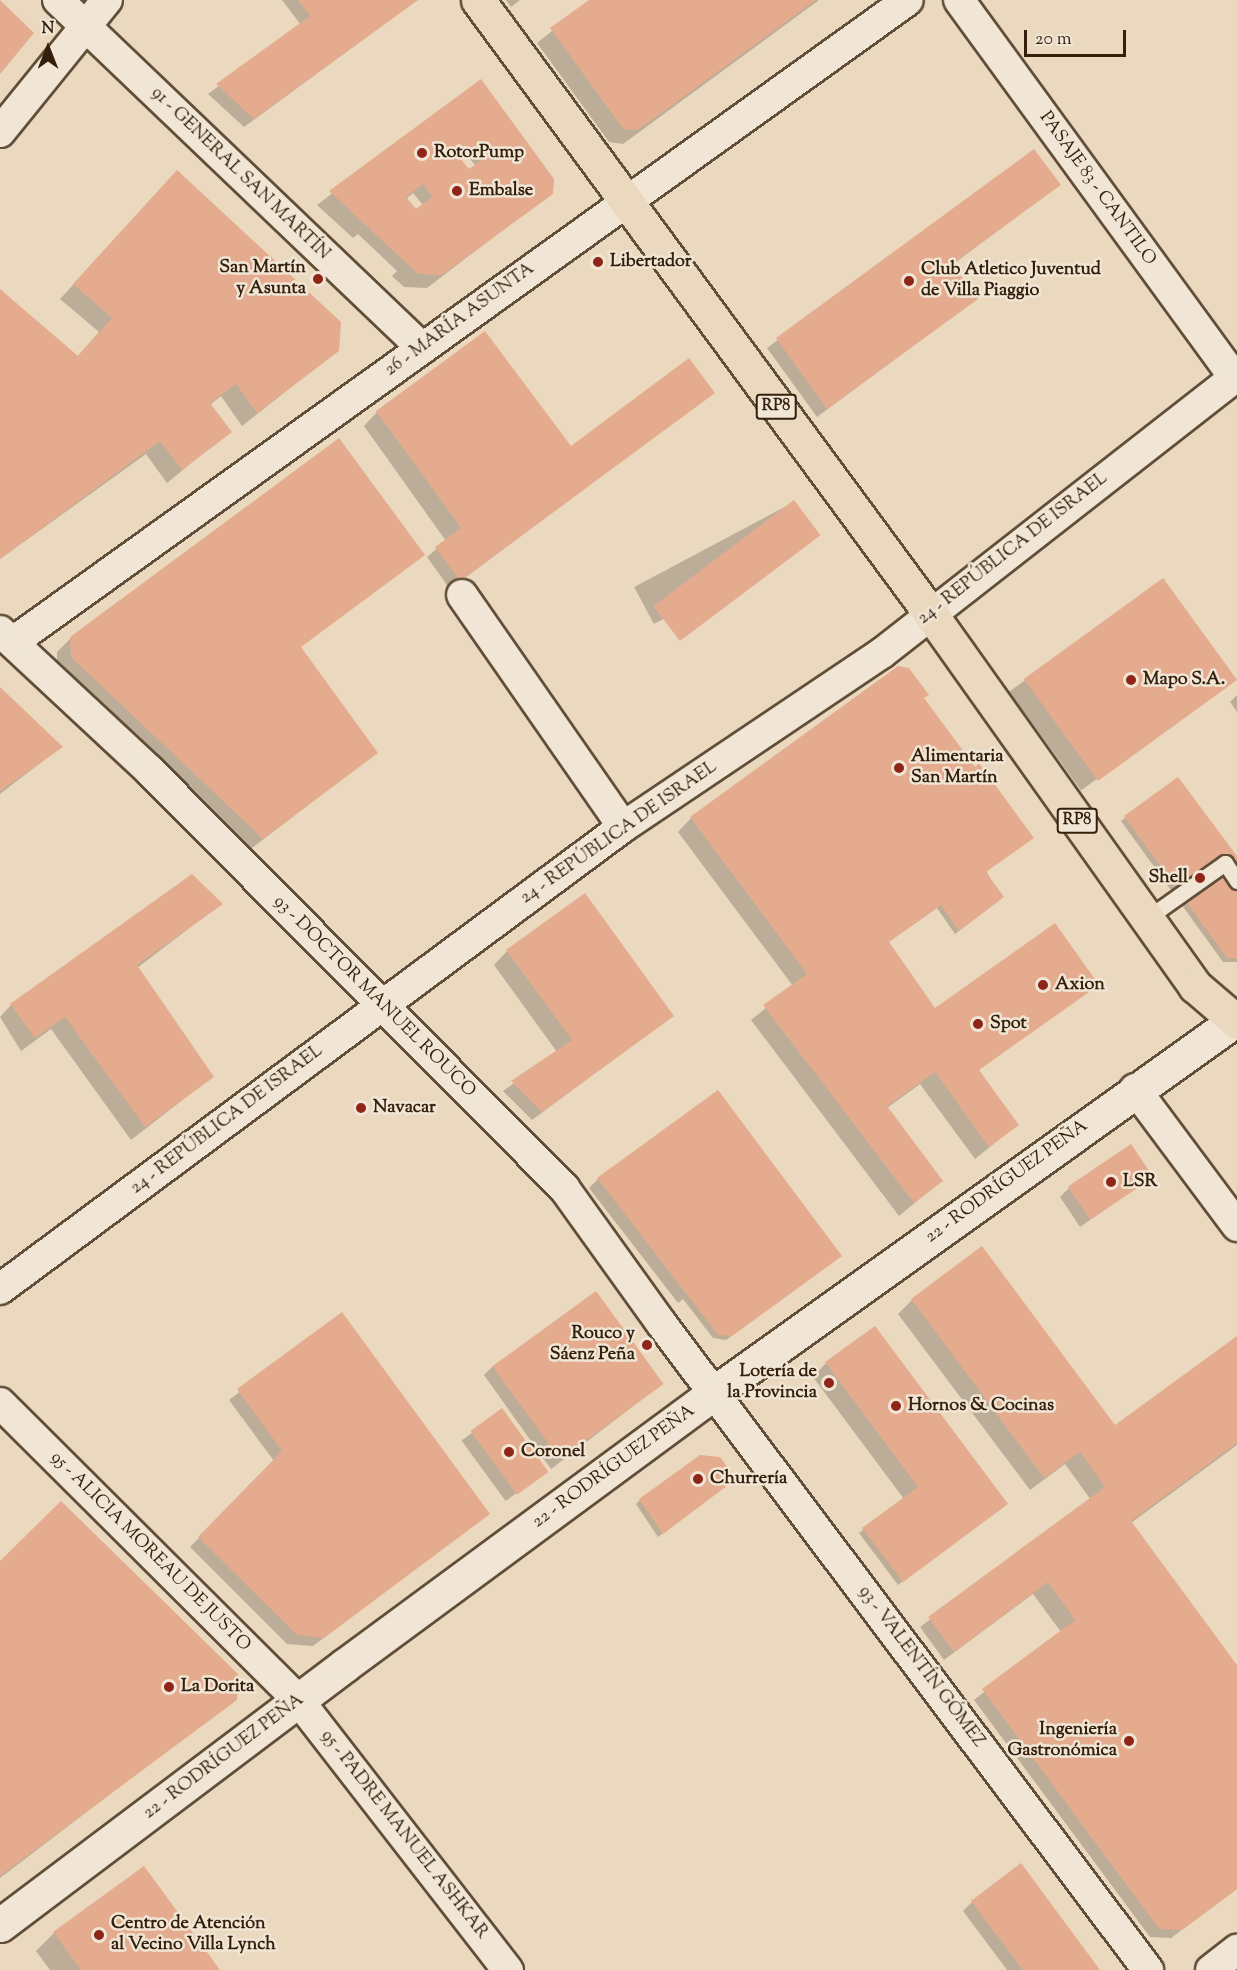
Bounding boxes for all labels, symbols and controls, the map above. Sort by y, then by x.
north arrow [18,18,78,78]
text: N [42,18,54,41]
scale bar [1027,18,1129,56]
text: 20 m [1035,27,1072,53]
street label: 91 - GENERAL SAN MARTÍN [146,83,334,265]
street label: PASAJE 83 - CANTILO [1034,108,1160,270]
place label: RotorPump [434,142,524,164]
marker: RotorPump [415,146,429,160]
place label: Embalse [469,180,533,202]
marker: Embalse [450,184,464,198]
place label: Libertador [610,251,692,273]
marker: Libertador [591,255,605,269]
place label: San Martín y Asunta [219,258,306,300]
street label: 26 - MARÍA ASUNTA [381,259,539,381]
place label: Club Atletico Juventud de Villa Piaggio [921,260,1101,302]
marker: San Martín y Asunta [311,272,325,286]
marker: Club Atletico Juventud de Villa Piaggio [902,274,916,288]
road number: RP8 [755,394,797,420]
street label: 24 - REPÚBLICA DE ISRAEL [914,468,1112,630]
place label: Mapo S.A. [1143,669,1225,691]
marker: Mapo S.A. [1124,673,1138,687]
place label: Alimentaria San Martín [911,747,1004,789]
street label: 24 - REPÚBLICA DE ISRAEL [517,757,721,909]
marker: Alimentaria San Martín [892,761,906,775]
road number: RP8 [1056,808,1098,834]
place label: Shell [1149,867,1188,889]
marker: Shell [1193,871,1207,885]
street label: 93 - DOCTOR MANUEL ROUCO [269,892,479,1102]
place label: Axion [1055,974,1105,996]
marker: Axion [1036,978,1050,992]
place label: Spot [990,1013,1027,1035]
marker: Spot [971,1017,985,1031]
street label: 24 - REPÚBLICA DE ISRAEL [127,1041,327,1199]
place label: Navacar [373,1097,436,1119]
marker: Navacar [354,1101,368,1115]
street label: 22 - RODRÍGUEZ PEÑA [922,1116,1092,1248]
place label: LSR [1123,1171,1158,1193]
marker: LSR [1104,1175,1118,1189]
place label: Rouco y Sáenz Peña [550,1324,635,1366]
marker: Rouco y Sáenz Peña [640,1338,654,1352]
place label: Lotería de la Provincia [727,1362,817,1404]
marker: Lotería de la Provincia [822,1376,836,1390]
place label: Hornos & Cocinas [908,1395,1054,1417]
marker: Hornos & Cocinas [889,1399,903,1413]
street label: 22 - RODRÍGUEZ PEÑA [529,1401,699,1533]
place label: Coronel [521,1441,585,1463]
marker: Coronel [502,1445,516,1459]
street label: 95 - ALICIA MOREAU DE JUSTO [45,1447,255,1657]
place label: Churrería [710,1468,787,1490]
marker: Churrería [691,1472,705,1486]
street label: 93 - VALENTÍN GÓMEZ [853,1582,989,1752]
place label: La Dorita [181,1676,254,1698]
marker: La Dorita [162,1680,176,1694]
street label: 22 - RODRÍGUEZ PEÑA [139,1690,309,1824]
place label: Ingeniería Gastronómica [1008,1720,1117,1762]
street label: 95 - PADRE MANUEL ASHKAR [316,1726,492,1944]
marker: Ingeniería Gastronómica [1122,1734,1136,1748]
place label: Centro de Atención al Vecino Villa Lynch [111,1914,276,1956]
marker: Centro de Atención al Vecino Villa Lynch [92,1928,106,1942]

